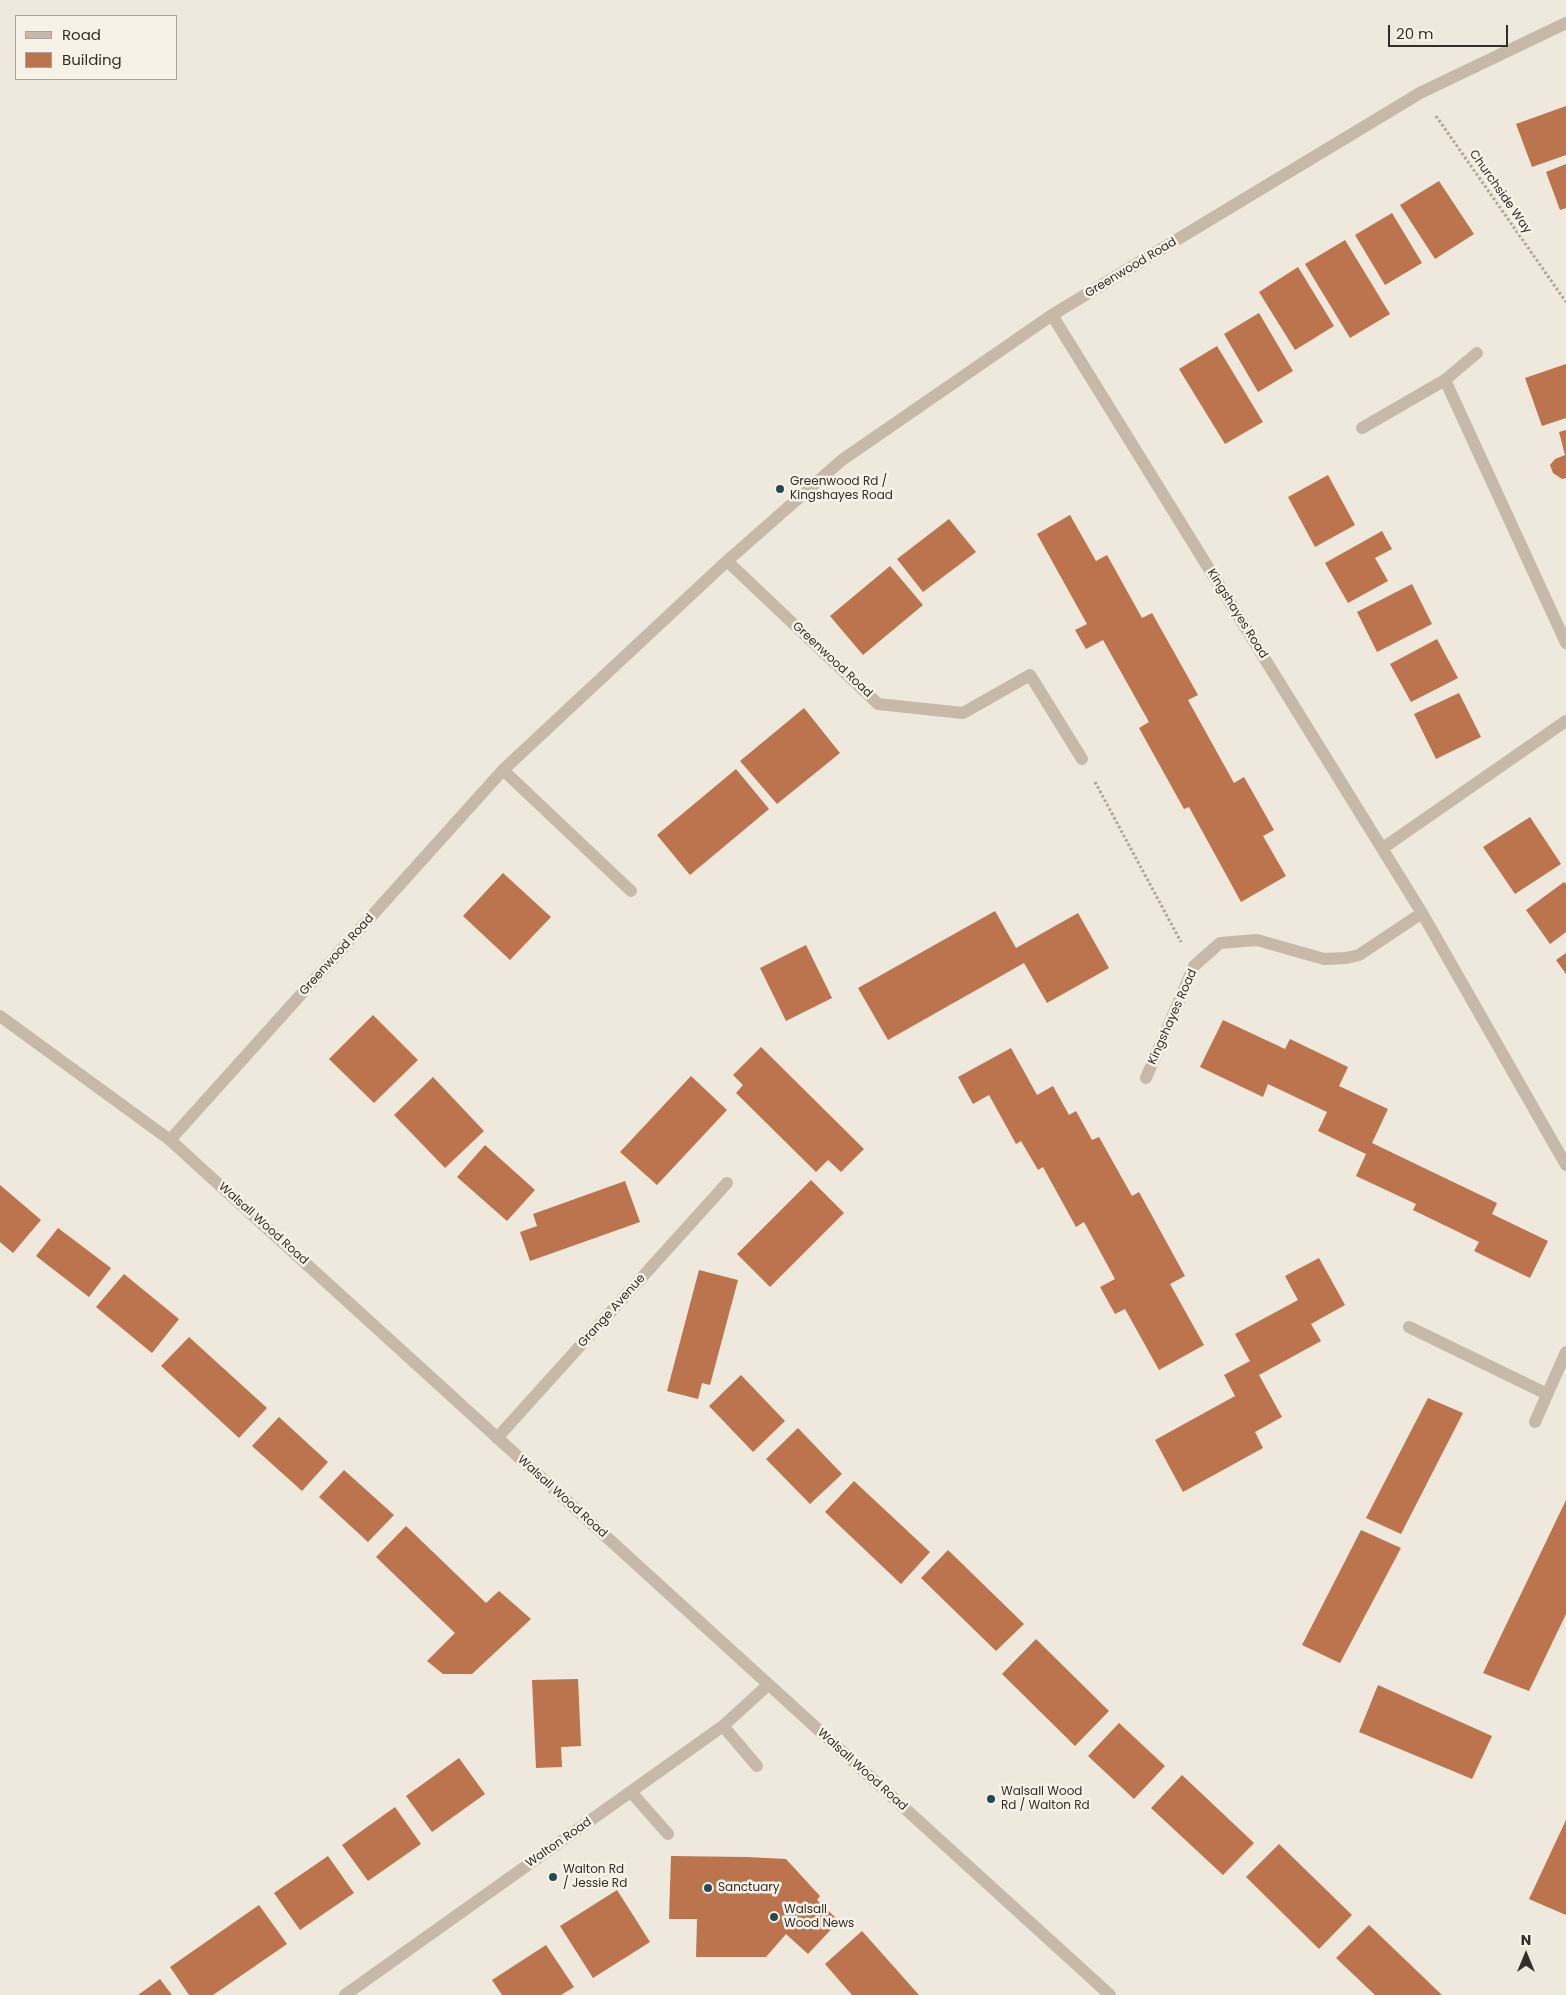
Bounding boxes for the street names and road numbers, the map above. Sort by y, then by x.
street label: Churchside Way [1466,147,1534,237]
street label: Greenwood Road [1083,235,1179,301]
street label: Kingshayes Road [1204,567,1270,661]
street label: Greenwood Road [789,619,875,701]
street label: Greenwood Road [297,912,377,998]
street label: Kingshayes Road [1146,967,1200,1067]
street label: Walsall Wood Road [215,1180,311,1268]
street label: Grange Avenue [575,1271,649,1351]
street label: Walsall Wood Road [514,1453,610,1541]
street label: Walsall Wood Road [814,1726,910,1814]
street label: Walton Road [523,1815,595,1871]

